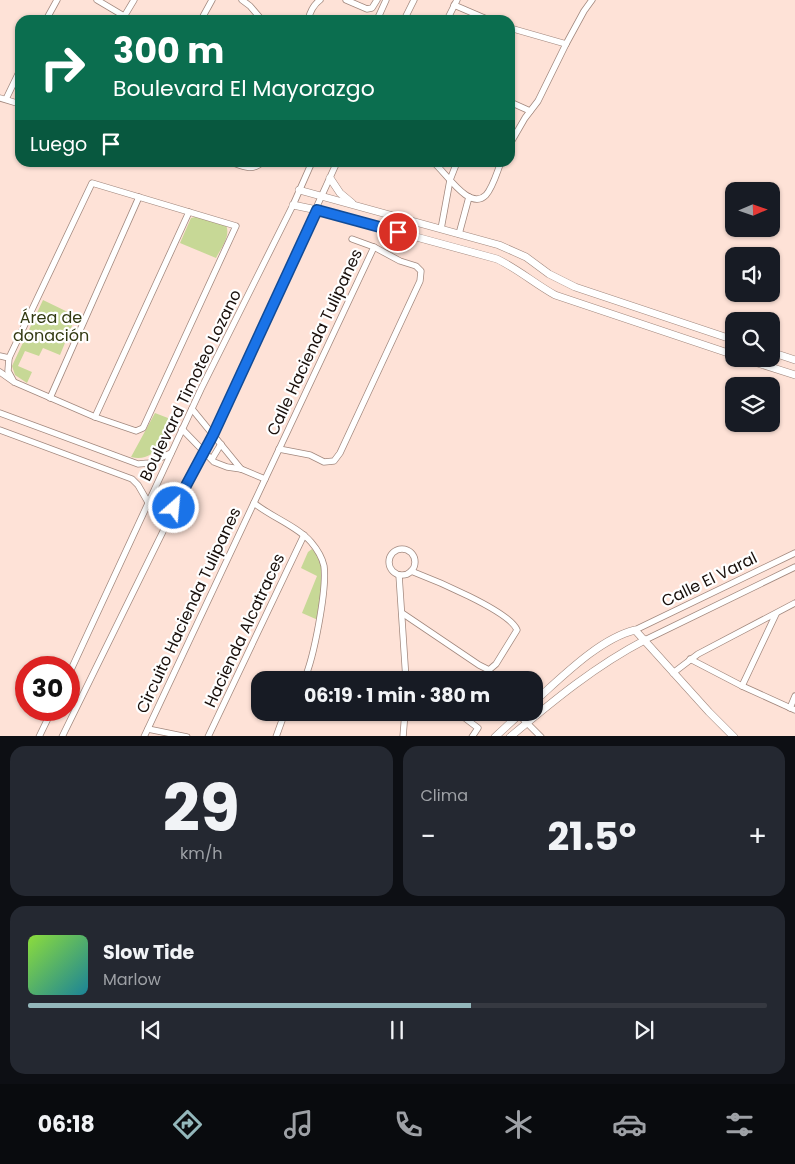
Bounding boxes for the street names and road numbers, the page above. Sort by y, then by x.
street label: Calle Hacienda Tulipanes [261,245,368,439]
street label: Boulevard Timoteo Lozano [134,286,247,485]
street label: Circuito Hacienda Tulipanes [130,503,246,717]
street label: Calle El Varal [657,546,761,613]
street label: Hacienda Alcatraces [199,549,290,711]

